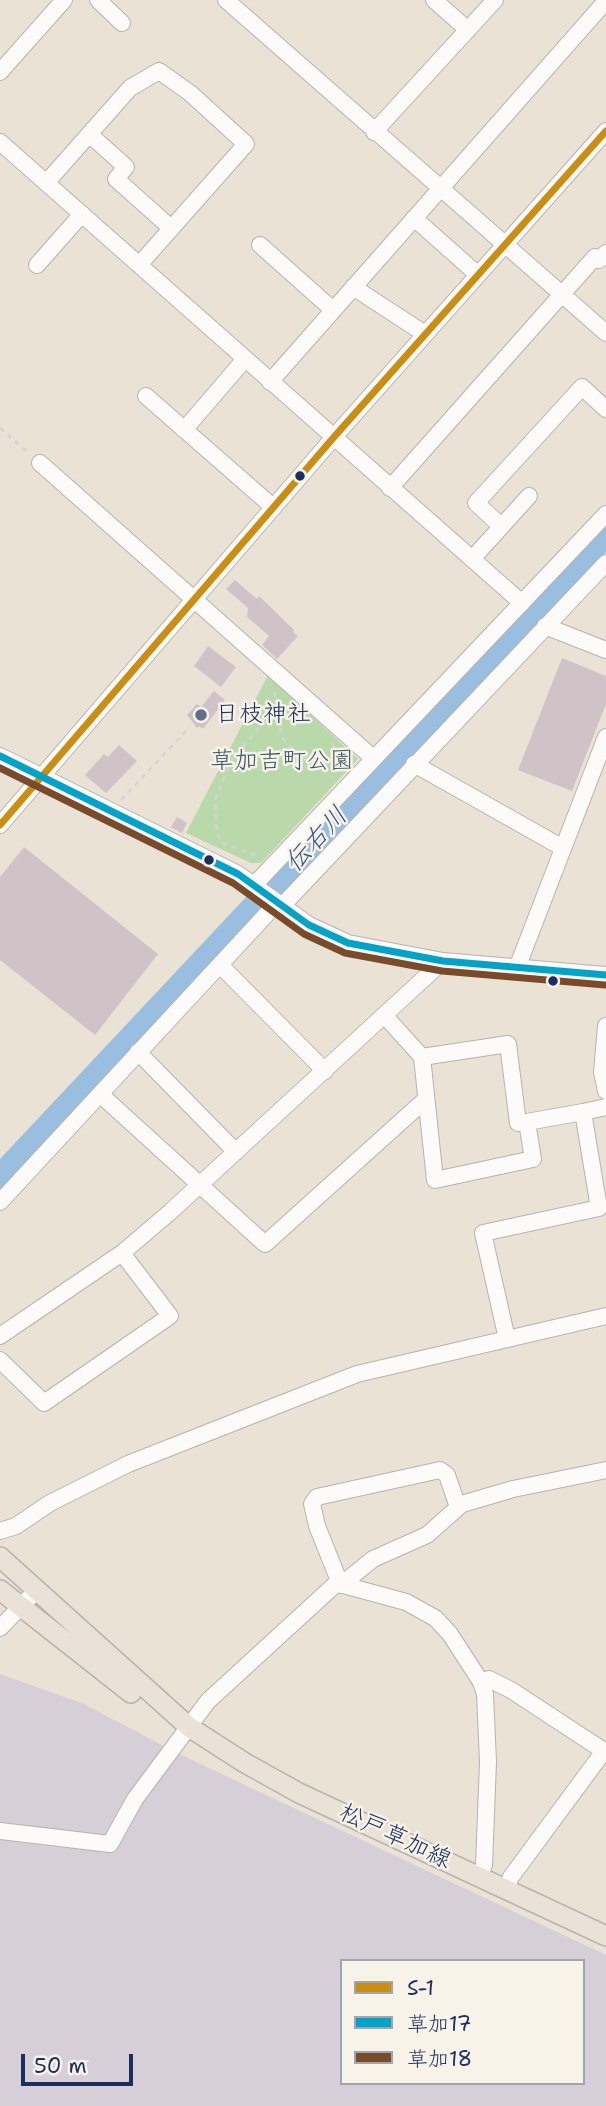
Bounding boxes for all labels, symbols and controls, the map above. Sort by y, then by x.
unlabelled marker [293,469,307,483]
place label: 日枝神社 [215,701,311,729]
marker: 日枝神社 [193,707,209,723]
park label: 草加吉町公園 [210,748,354,776]
water label: 伝右川 [279,801,355,879]
unlabelled marker [202,853,216,867]
unlabelled marker [546,974,560,988]
street label: 松戸草加線 [335,1799,455,1875]
legend [340,1959,585,2085]
text: S-1 [407,1974,434,2002]
text: 草加17 [407,2010,471,2038]
scale bar [24,2039,136,2084]
text: 草加18 [407,2045,472,2073]
text: 50 m [34,2052,87,2080]

